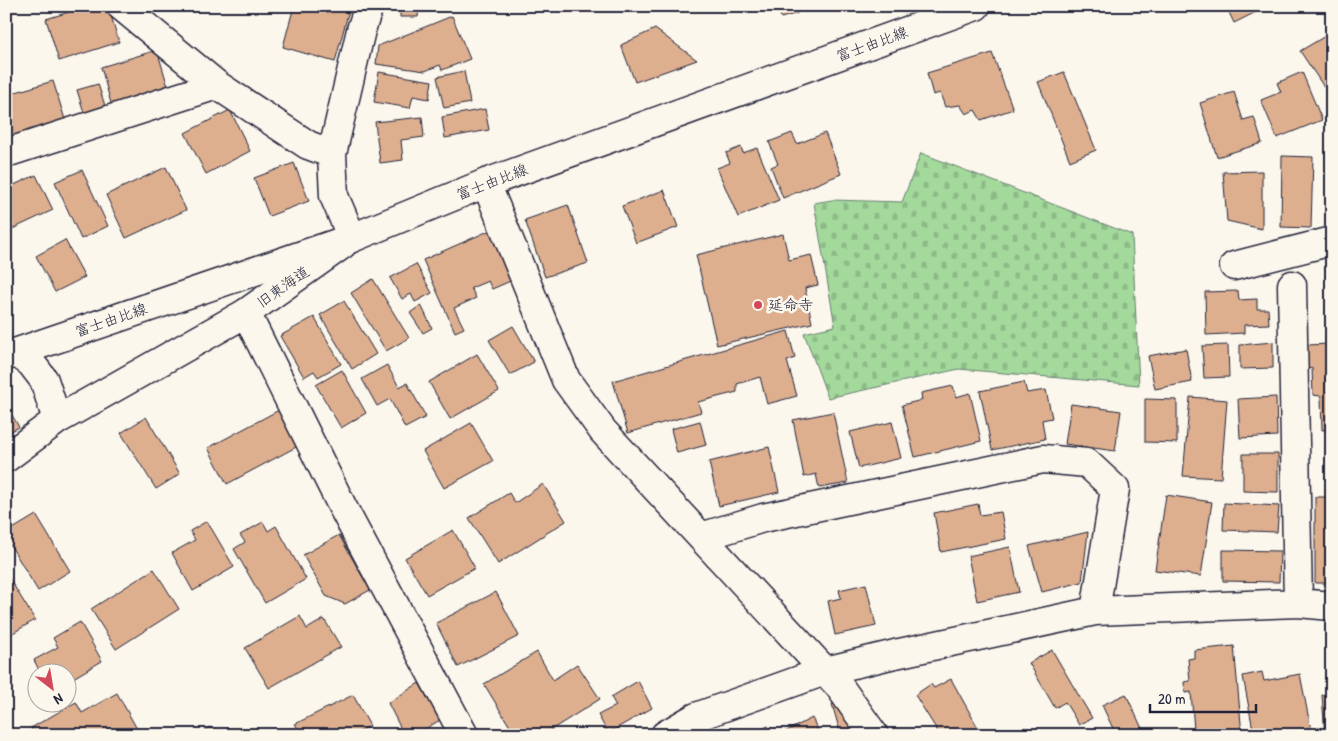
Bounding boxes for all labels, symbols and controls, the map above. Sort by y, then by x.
street label: 富士由比線 [833,21,911,66]
street label: 富士由比線 [453,158,531,205]
street label: 旧東海道 [252,261,313,312]
place label: 延命寺 [768,294,813,315]
street label: 富士由比線 [72,297,150,342]
marker: 延命寺 [752,299,764,311]
north arrow [28,664,78,714]
scale bar [1150,681,1257,713]
text: 20 m [1158,688,1185,709]
text: N [50,690,67,710]

